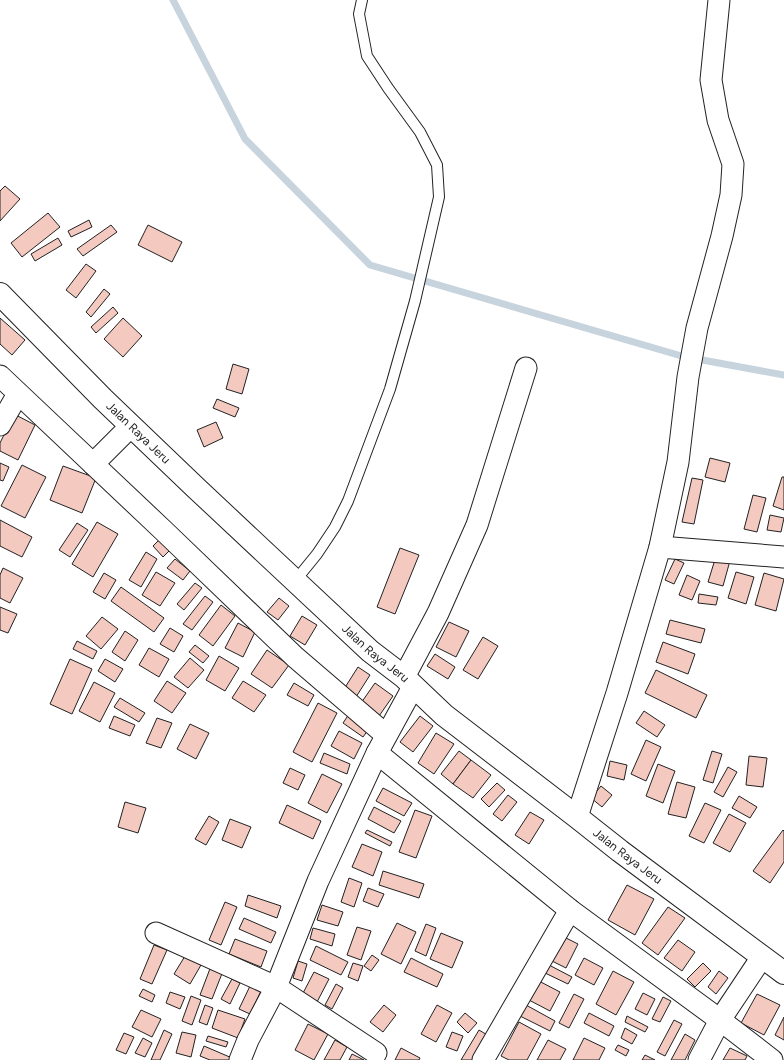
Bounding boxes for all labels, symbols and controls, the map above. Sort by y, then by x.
street label: Jalan Raya Jeru [103,399,173,467]
street label: Jalan Raya Jeru [339,621,412,685]
street label: Jalan Raya Jeru [590,826,665,887]

